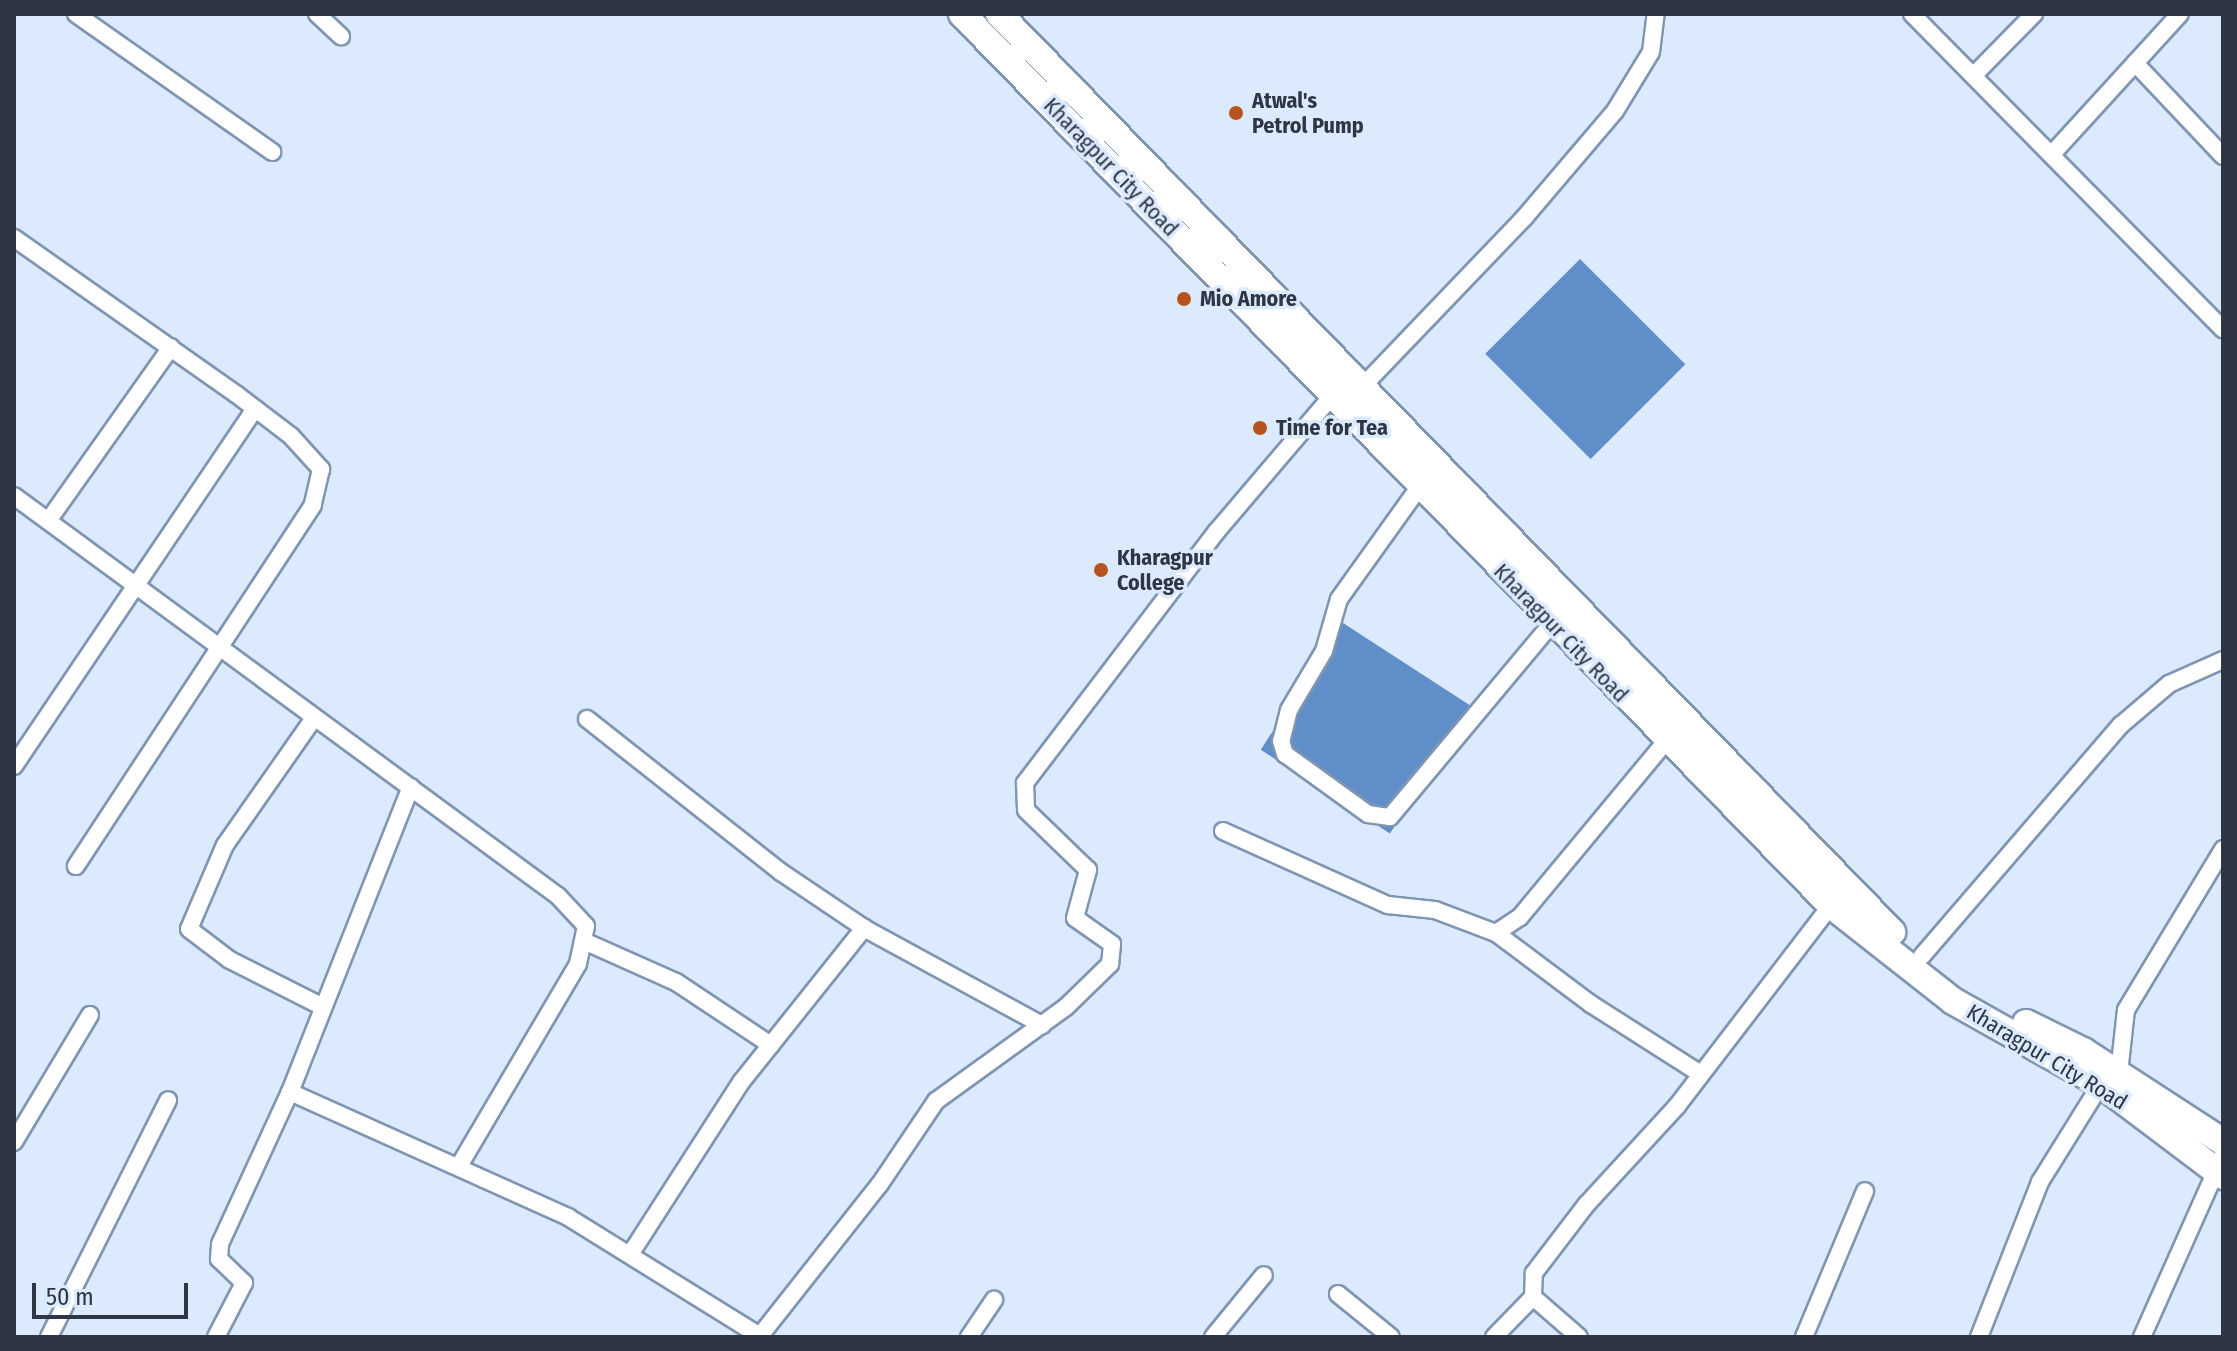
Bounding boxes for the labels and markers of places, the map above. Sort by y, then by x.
place label: Atwal's Petrol Pump [1252,87,1364,138]
marker: Atwal's Petrol Pump [1227,104,1245,122]
place label: Mio Amore [1200,286,1297,312]
marker: Mio Amore [1175,290,1193,308]
place label: Time for Tea [1276,415,1388,441]
marker: Time for Tea [1251,419,1269,437]
place label: Kharagpur College [1117,544,1213,596]
marker: Kharagpur College [1092,561,1110,579]

